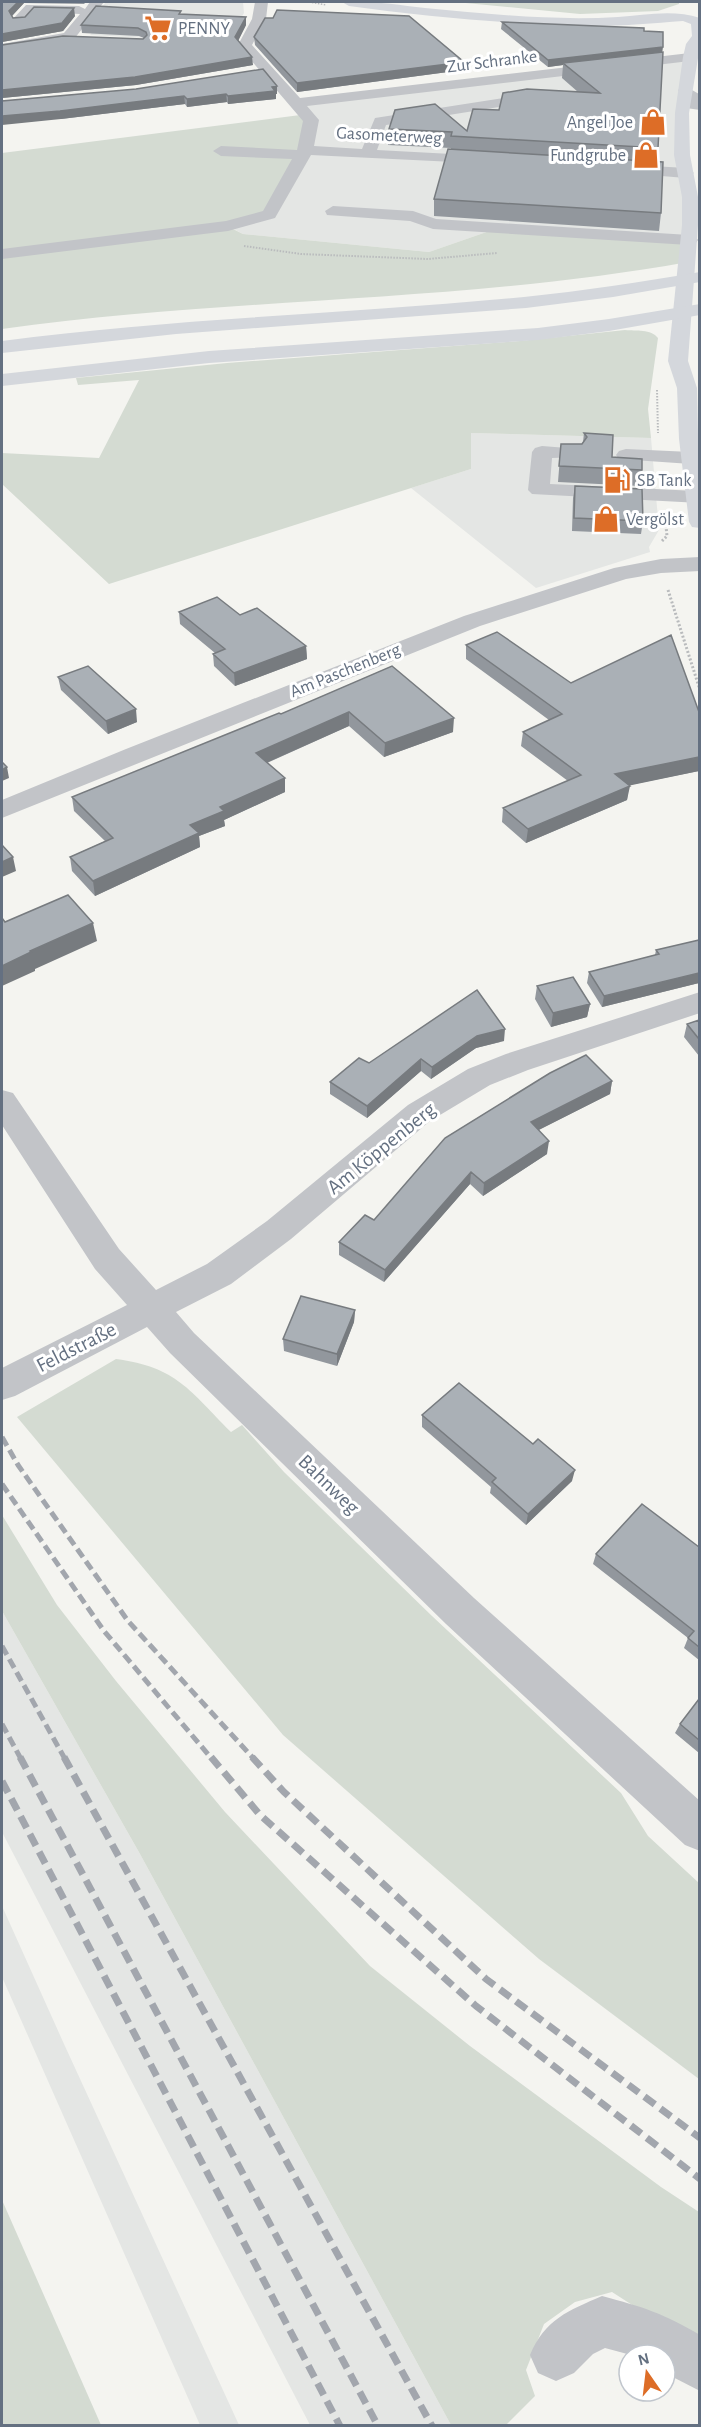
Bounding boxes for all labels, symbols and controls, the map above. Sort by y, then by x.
supermarket icon: PENNY [143,13,173,43]
place label: PENNY [178,20,231,38]
street label: Zur Schranke [446,48,538,76]
shop icon: Angel Joe [638,107,668,137]
place label: Angel Joe [567,114,633,132]
street label: Gasometerweg [336,124,442,148]
shop icon: Fundgrube [631,140,661,170]
place label: Fundgrube [550,147,626,165]
fuel station icon: SB Tank [602,465,632,495]
place label: SB Tank [637,472,692,490]
shop icon: Vergölst [591,504,621,534]
place label: Vergölst [626,511,684,529]
street label: Am Paschenberg [288,640,403,701]
street label: Am Köppenberg [323,1098,440,1198]
street label: Feldstraße [33,1319,119,1376]
street label: Bahnweg [294,1451,364,1519]
north arrow [617,2343,677,2403]
text: N [636,2350,651,2369]

